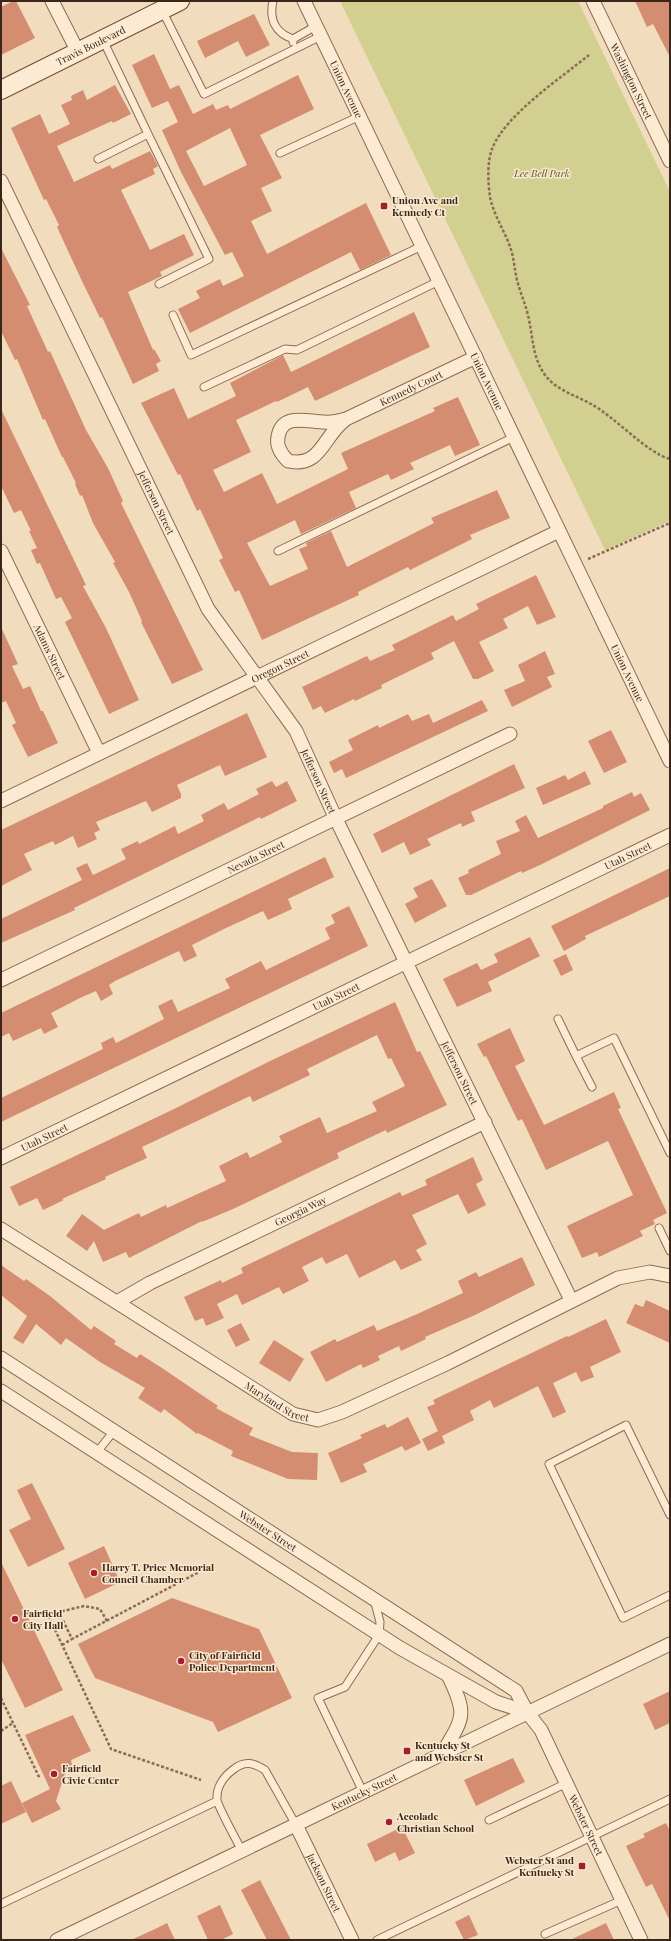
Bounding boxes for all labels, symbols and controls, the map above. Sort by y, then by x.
street label: Travis Boulevard [54,22,128,69]
street label: Washington Street [607,40,656,122]
street label: Union Avenue [327,58,366,120]
park label: Lee Bell Park [513,166,570,180]
place label: Union Ave and Kennedy Ct [392,193,458,219]
marker: Union Ave and Kennedy Ct [379,201,389,211]
street label: Union Avenue [467,350,507,412]
street label: Kennedy Court [377,367,445,409]
street label: Jefferson Street [135,467,178,537]
street label: Adams Street [30,621,69,682]
street label: Union Avenue [608,642,647,704]
street label: Oregon Street [249,646,312,686]
street label: Jefferson Street [298,746,340,816]
street label: Nevada Street [225,837,287,877]
street label: Utah Street [602,838,654,873]
street label: Utah Street [310,979,362,1014]
street label: Jefferson Street [438,1038,482,1107]
street label: Utah Street [18,1120,70,1154]
street label: Georgia Way [272,1192,329,1229]
street label: Maryland Street [242,1378,311,1425]
street label: Webster Street [236,1506,300,1555]
place label: Harry T. Price Memorial Council Chamber [102,1560,214,1586]
marker: Harry T. Price Memorial Council Chamber [89,1568,99,1578]
place label: Fairfield City Hall [23,1606,63,1632]
marker: Fairfield City Hall [10,1614,20,1624]
place label: City of Fairfield Police Department [189,1648,276,1674]
marker: City of Fairfield Police Department [176,1656,186,1666]
place label: Kentucky St and Webster St [415,1738,484,1764]
marker: Kentucky St and Webster St [402,1746,412,1756]
place label: Fairfield Civic Center [62,1761,119,1787]
marker: Fairfield Civic Center [49,1769,59,1779]
street label: Kentucky Street [329,1770,400,1814]
street label: Webster Street [565,1791,607,1858]
place label: Accolade Christian School [396,1809,474,1835]
marker: Accolade Christian School [384,1817,394,1827]
street label: Jackson Street [303,1850,344,1915]
place label: Webster St and Kentucky St [504,1853,574,1879]
marker: Webster St and Kentucky St [577,1861,587,1871]

